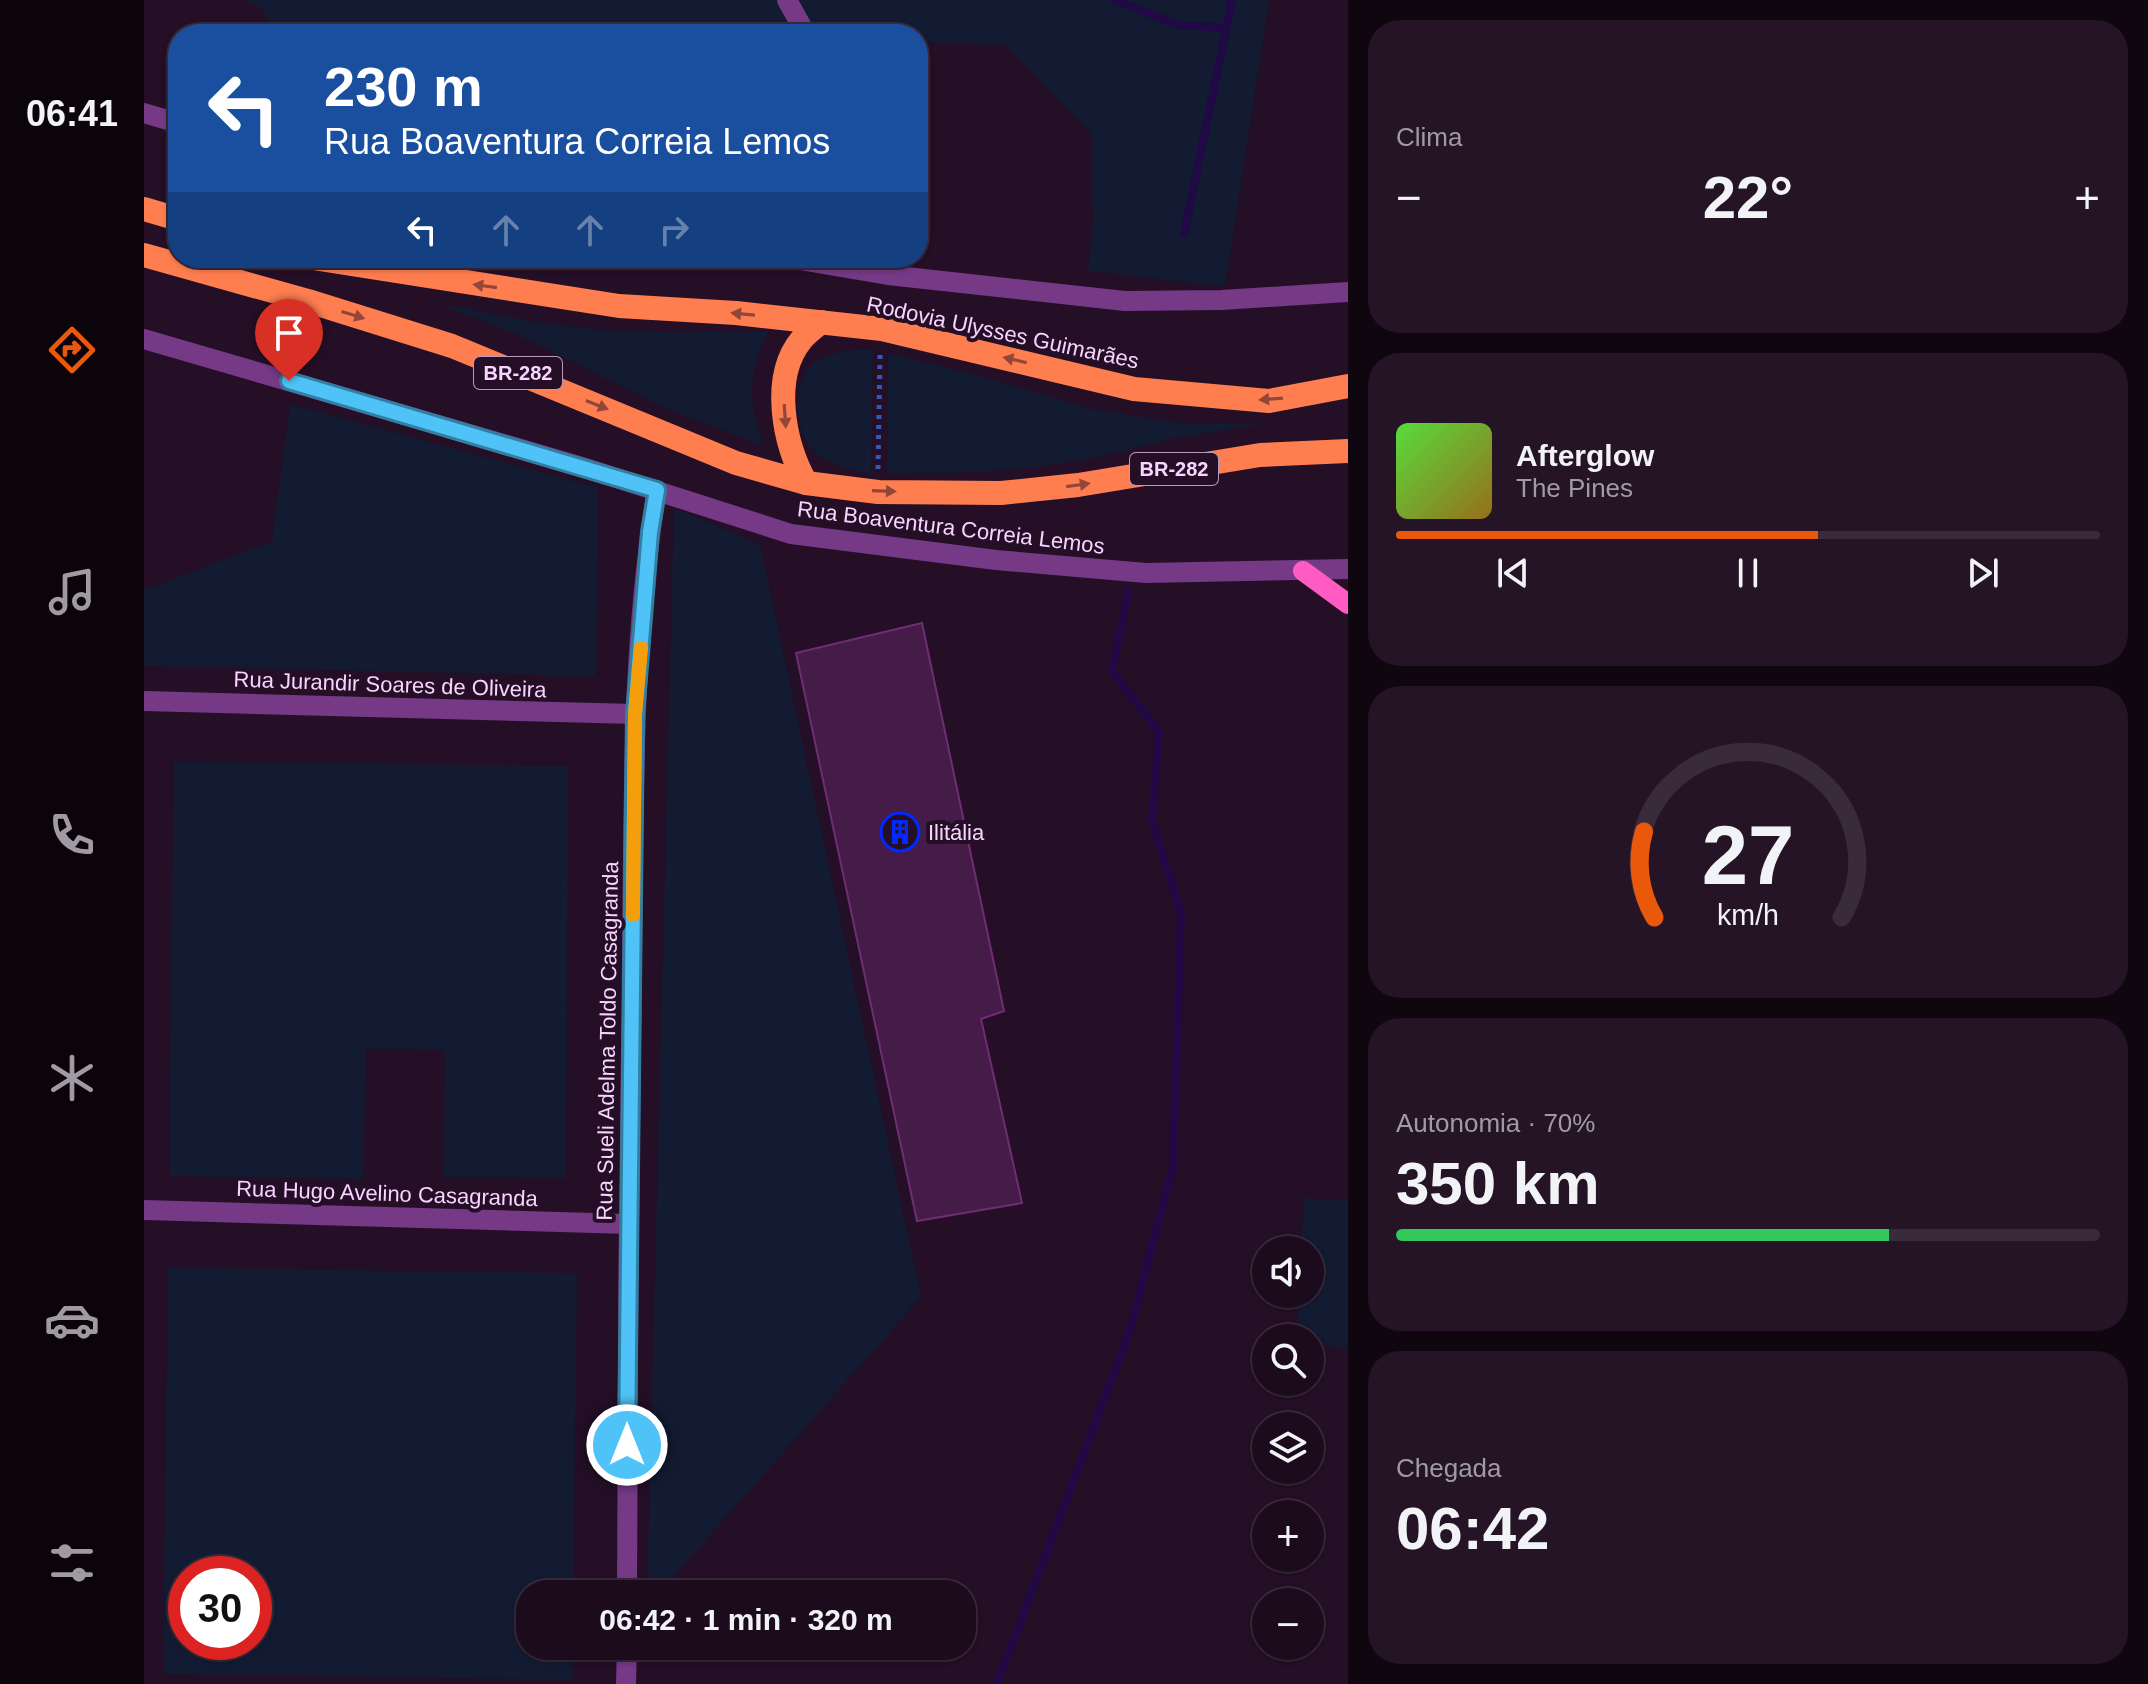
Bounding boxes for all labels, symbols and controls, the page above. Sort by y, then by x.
text: 230 m [324,55,483,118]
icon: left [192,56,296,160]
text: 06:41 [26,93,118,134]
text: Rua Boaventura Correia Lemos [324,121,830,162]
text: Clima [1396,122,1462,152]
text: 22° [1703,164,1793,231]
text: − [1396,173,1422,222]
text: + [2074,173,2100,222]
icon: left [400,208,444,252]
icon: ahead [484,208,528,252]
icon: ahead [568,208,612,252]
icon: right [652,208,696,252]
one-way arrow [472,279,497,292]
street label: Rodovia Ulysses Guimarães [865,291,1141,374]
pin [255,299,323,381]
one-way arrow [731,307,756,320]
one-way arrow [342,309,366,322]
icon: arrive [267,311,311,355]
icon: directions [44,322,100,378]
one-way arrow [1003,353,1028,366]
road number: BR-282 [474,357,562,389]
one-way arrow [1258,393,1283,406]
one-way arrow [585,399,609,412]
one-way arrow [779,404,792,429]
text: Afterglow [1516,439,1654,472]
road number: BR-282 [1130,453,1218,485]
text: The Pines [1516,473,1633,503]
one-way arrow [1066,478,1091,491]
one-way arrow [872,485,897,498]
street label: Rua Boaventura Correia Lemos [796,496,1106,559]
icon: previous [1491,551,1535,595]
icon: pause [1726,551,1770,595]
icon: next [1961,551,2005,595]
icon: music [44,564,100,620]
street label: Rua Jurandir Soares de Oliveira [233,667,548,702]
icon: phone [44,807,100,863]
text: 27 [1702,809,1794,902]
building icon: Ilitália [879,811,921,853]
place label: Ilitália [928,820,985,845]
street label: Rua Sueli Adelma Toldo Casagranda [592,860,623,1221]
text: km/h [1717,899,1779,931]
icon: climate [44,1050,100,1106]
text: Autonomia · 70% [1396,1108,1595,1138]
text: 350 km [1396,1150,1600,1217]
street label: Rua Hugo Avelino Casagranda [236,1176,539,1211]
map controls [1252,1236,1324,1660]
button: sound [1252,1236,1324,1308]
icon: car [44,1292,100,1348]
button: search [1252,1324,1324,1396]
position arrow [585,1403,669,1487]
button: layers [1252,1412,1324,1484]
text: Chegada [1396,1453,1502,1483]
text: 06:42 [1396,1495,1549,1562]
button: + [1252,1500,1324,1572]
icon: filters [44,1535,100,1591]
speed limit sign: 30 [168,1556,272,1660]
button: − [1252,1588,1324,1660]
text: 06:42 · 1 min · 320 m [599,1603,893,1636]

